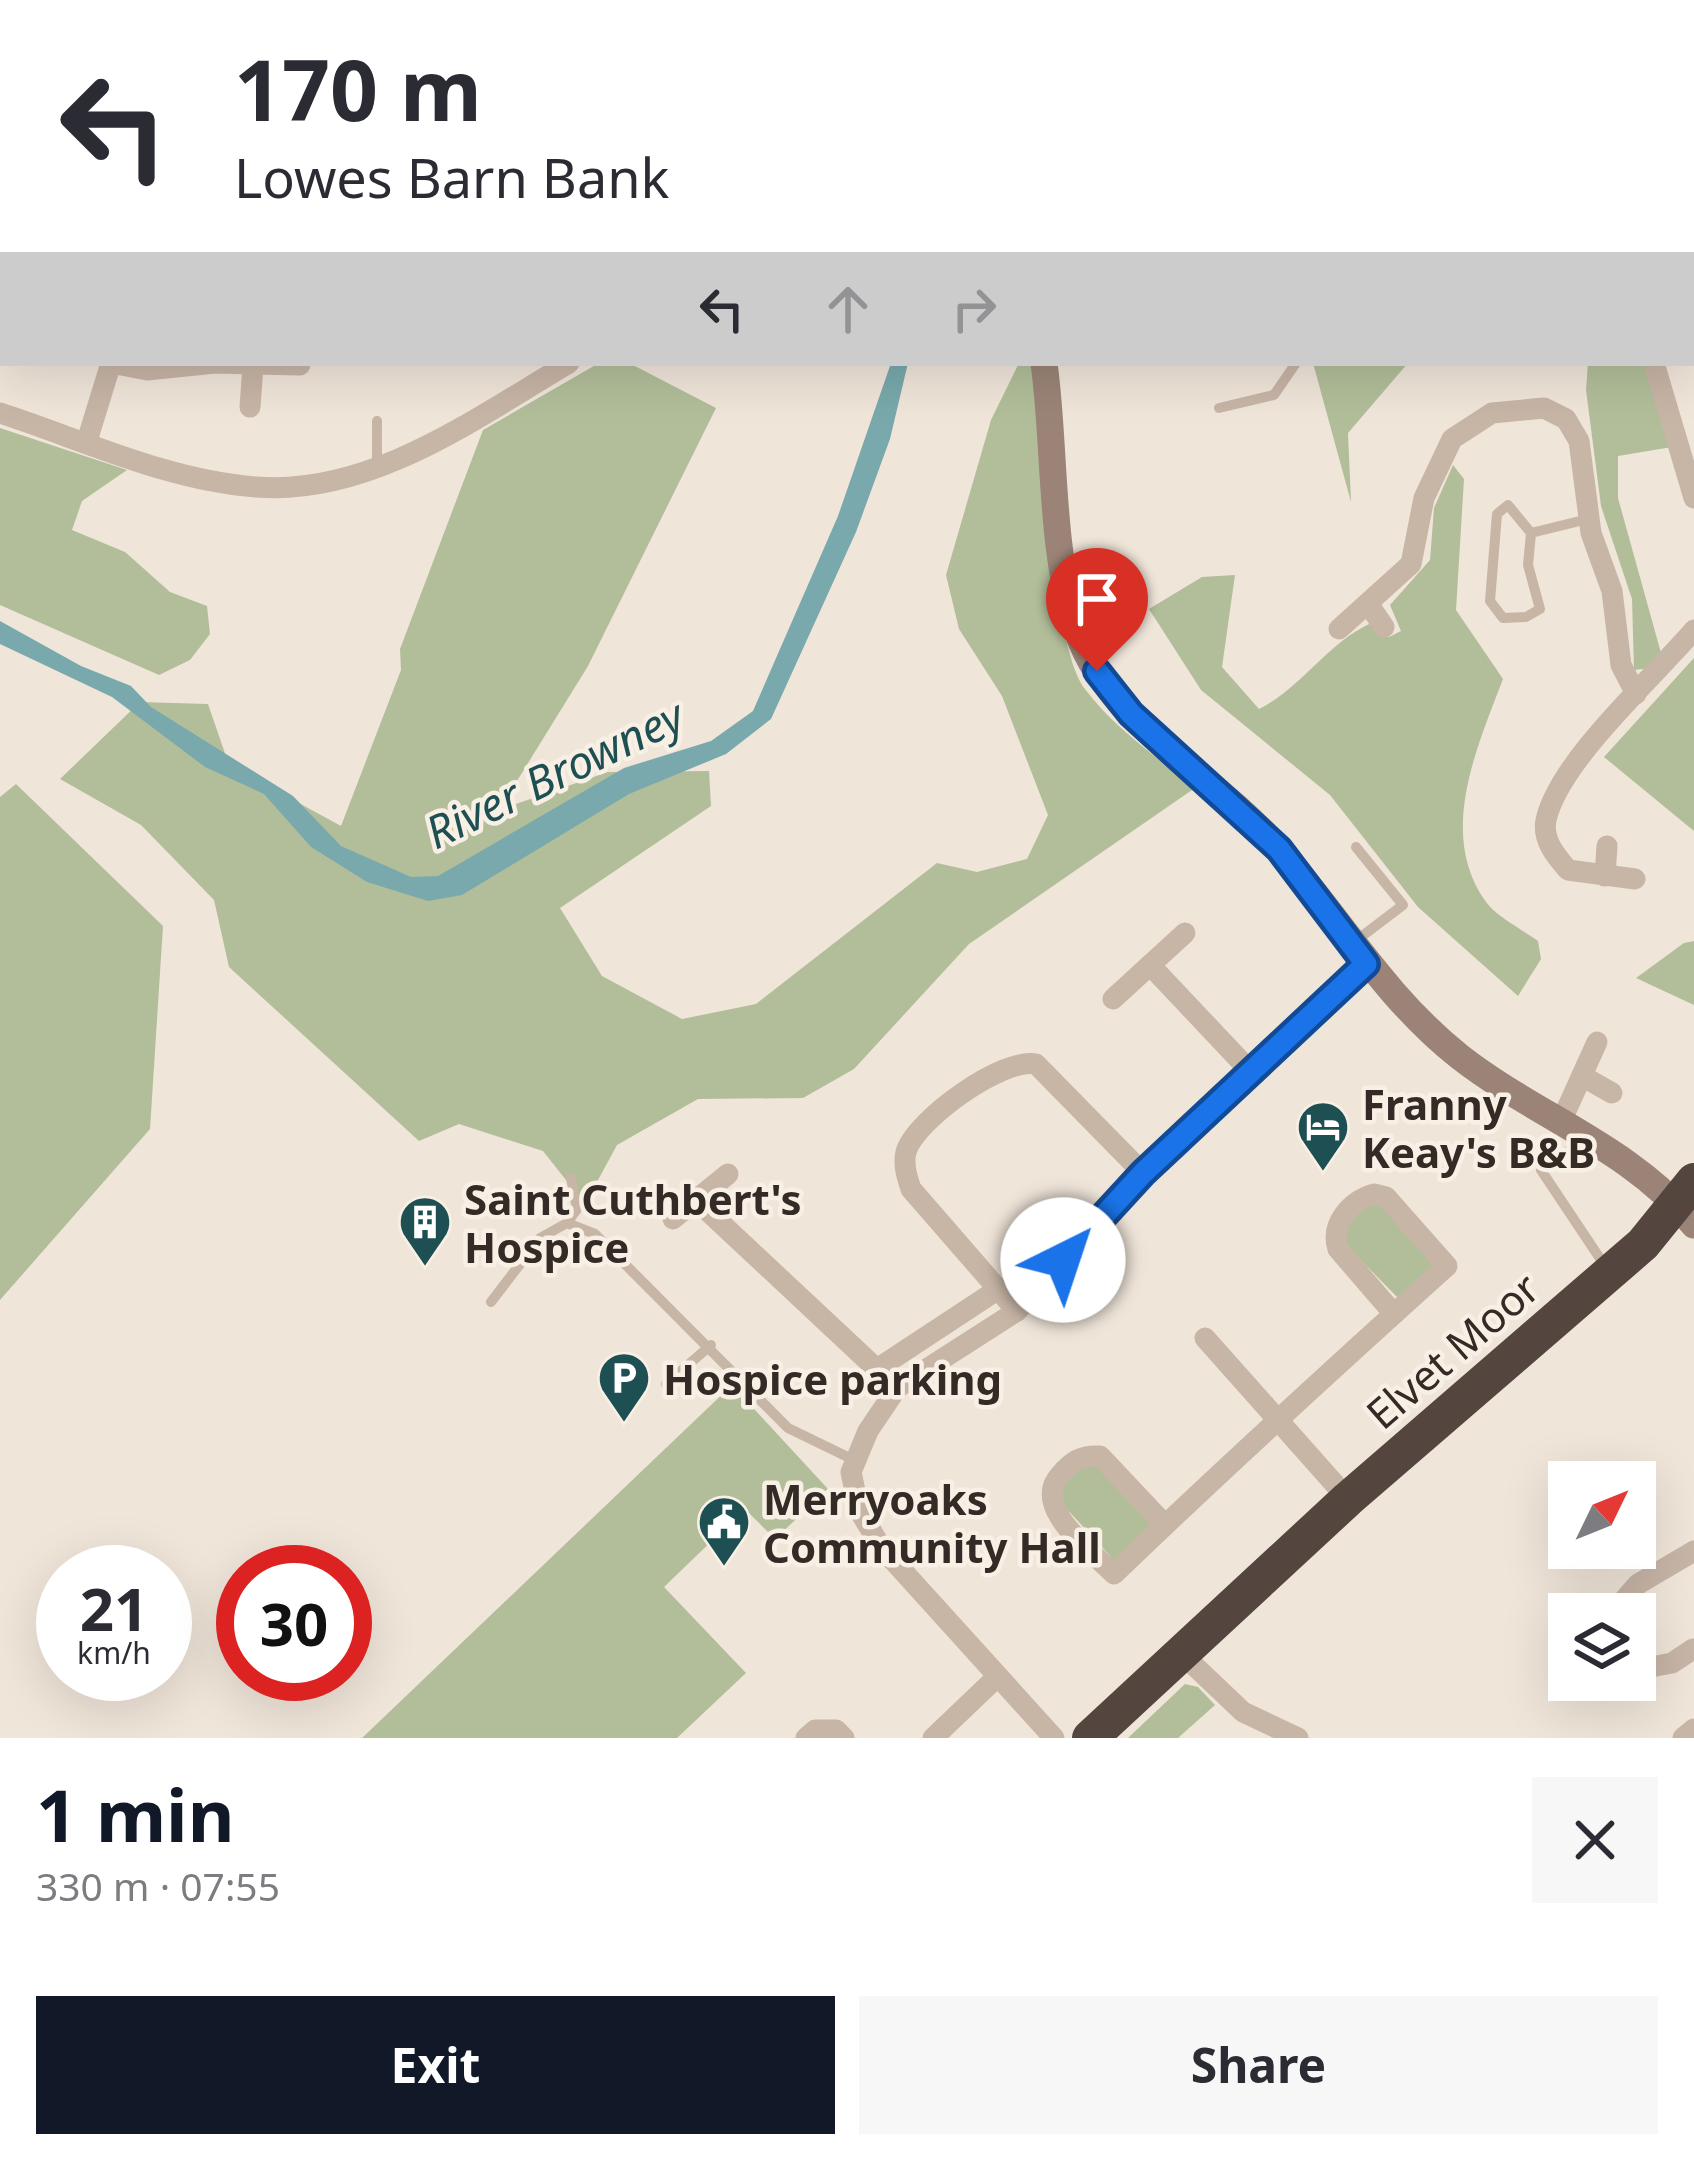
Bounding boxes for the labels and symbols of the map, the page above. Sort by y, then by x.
pin [1046,548,1148,671]
water label: River Browney [415,683,696,862]
place label: Franny Keay's B&B [1362,1075,1595,1180]
hotel icon: Franny Keay's B&B [1295,1099,1351,1173]
place label: Saint Cuthbert's Hospice [464,1170,802,1275]
building icon: Saint Cuthbert's Hospice [397,1194,453,1268]
position arrow [1000,1197,1126,1323]
street label: Elvet Moor [1353,1259,1551,1441]
parking icon: Hospice parking [596,1350,652,1424]
place label: Hospice parking [663,1350,1002,1407]
north arrow [1548,1461,1656,1569]
place label: Merryoaks Community Hall [763,1470,1101,1575]
public building icon: Merryoaks Community Hall [696,1494,752,1568]
speed limit sign: 30 [216,1545,372,1701]

